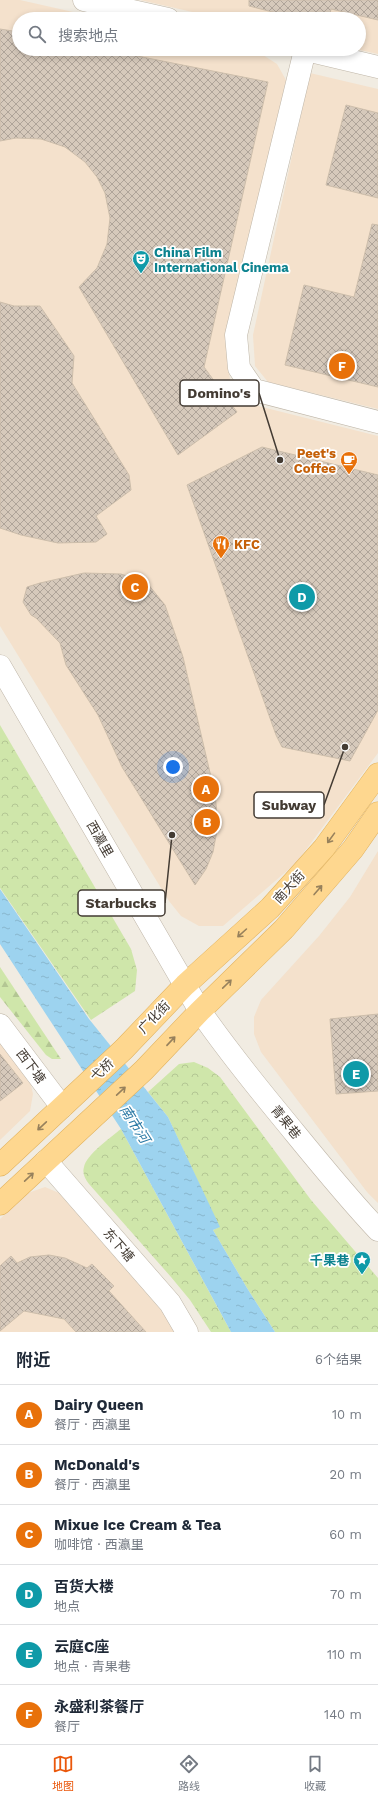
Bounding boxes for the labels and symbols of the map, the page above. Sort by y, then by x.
place label: China Film International Cinema [154,245,289,275]
theatre icon: China Film International Cinema [131,249,151,274]
pin: F [329,351,355,381]
callout: Domino's [180,380,259,406]
text: Domino's [187,385,251,401]
place label: Peet's Coffee [294,446,336,476]
cafe icon: Peet's Coffee [339,450,359,475]
restaurant icon: KFC [211,534,231,559]
place label: KFC [234,537,260,552]
pin: C [122,572,148,602]
pin: D [289,582,315,612]
your location [163,757,183,777]
pin: A [193,774,219,804]
callout: Subway [254,792,324,818]
text: Subway [262,797,316,813]
pin: B [194,807,220,837]
street label: 西瀛里 [84,818,116,860]
one-way arrow [327,832,335,843]
street label: 南大街 [270,867,308,907]
one-way arrow [313,885,322,895]
callout: Starbucks [78,890,165,916]
text: Starbucks [86,895,157,911]
one-way arrow [238,928,248,937]
one-way arrow [222,979,232,989]
street label: 广化街 [135,998,173,1036]
one-way arrow [166,1036,176,1046]
street label: 西下塘 [13,1046,49,1086]
street label: 弋桥 [87,1056,117,1084]
pin: E [343,1059,369,1089]
one-way arrow [116,1086,126,1096]
water label: 南市河 [117,1102,155,1148]
street label: 青果巷 [268,1102,304,1142]
one-way arrow [37,1121,47,1131]
one-way arrow [23,1173,34,1182]
street label: 东下塘 [101,1225,137,1265]
place icon: 千果巷 [352,1250,372,1275]
place label: 千果巷 [310,1253,350,1268]

